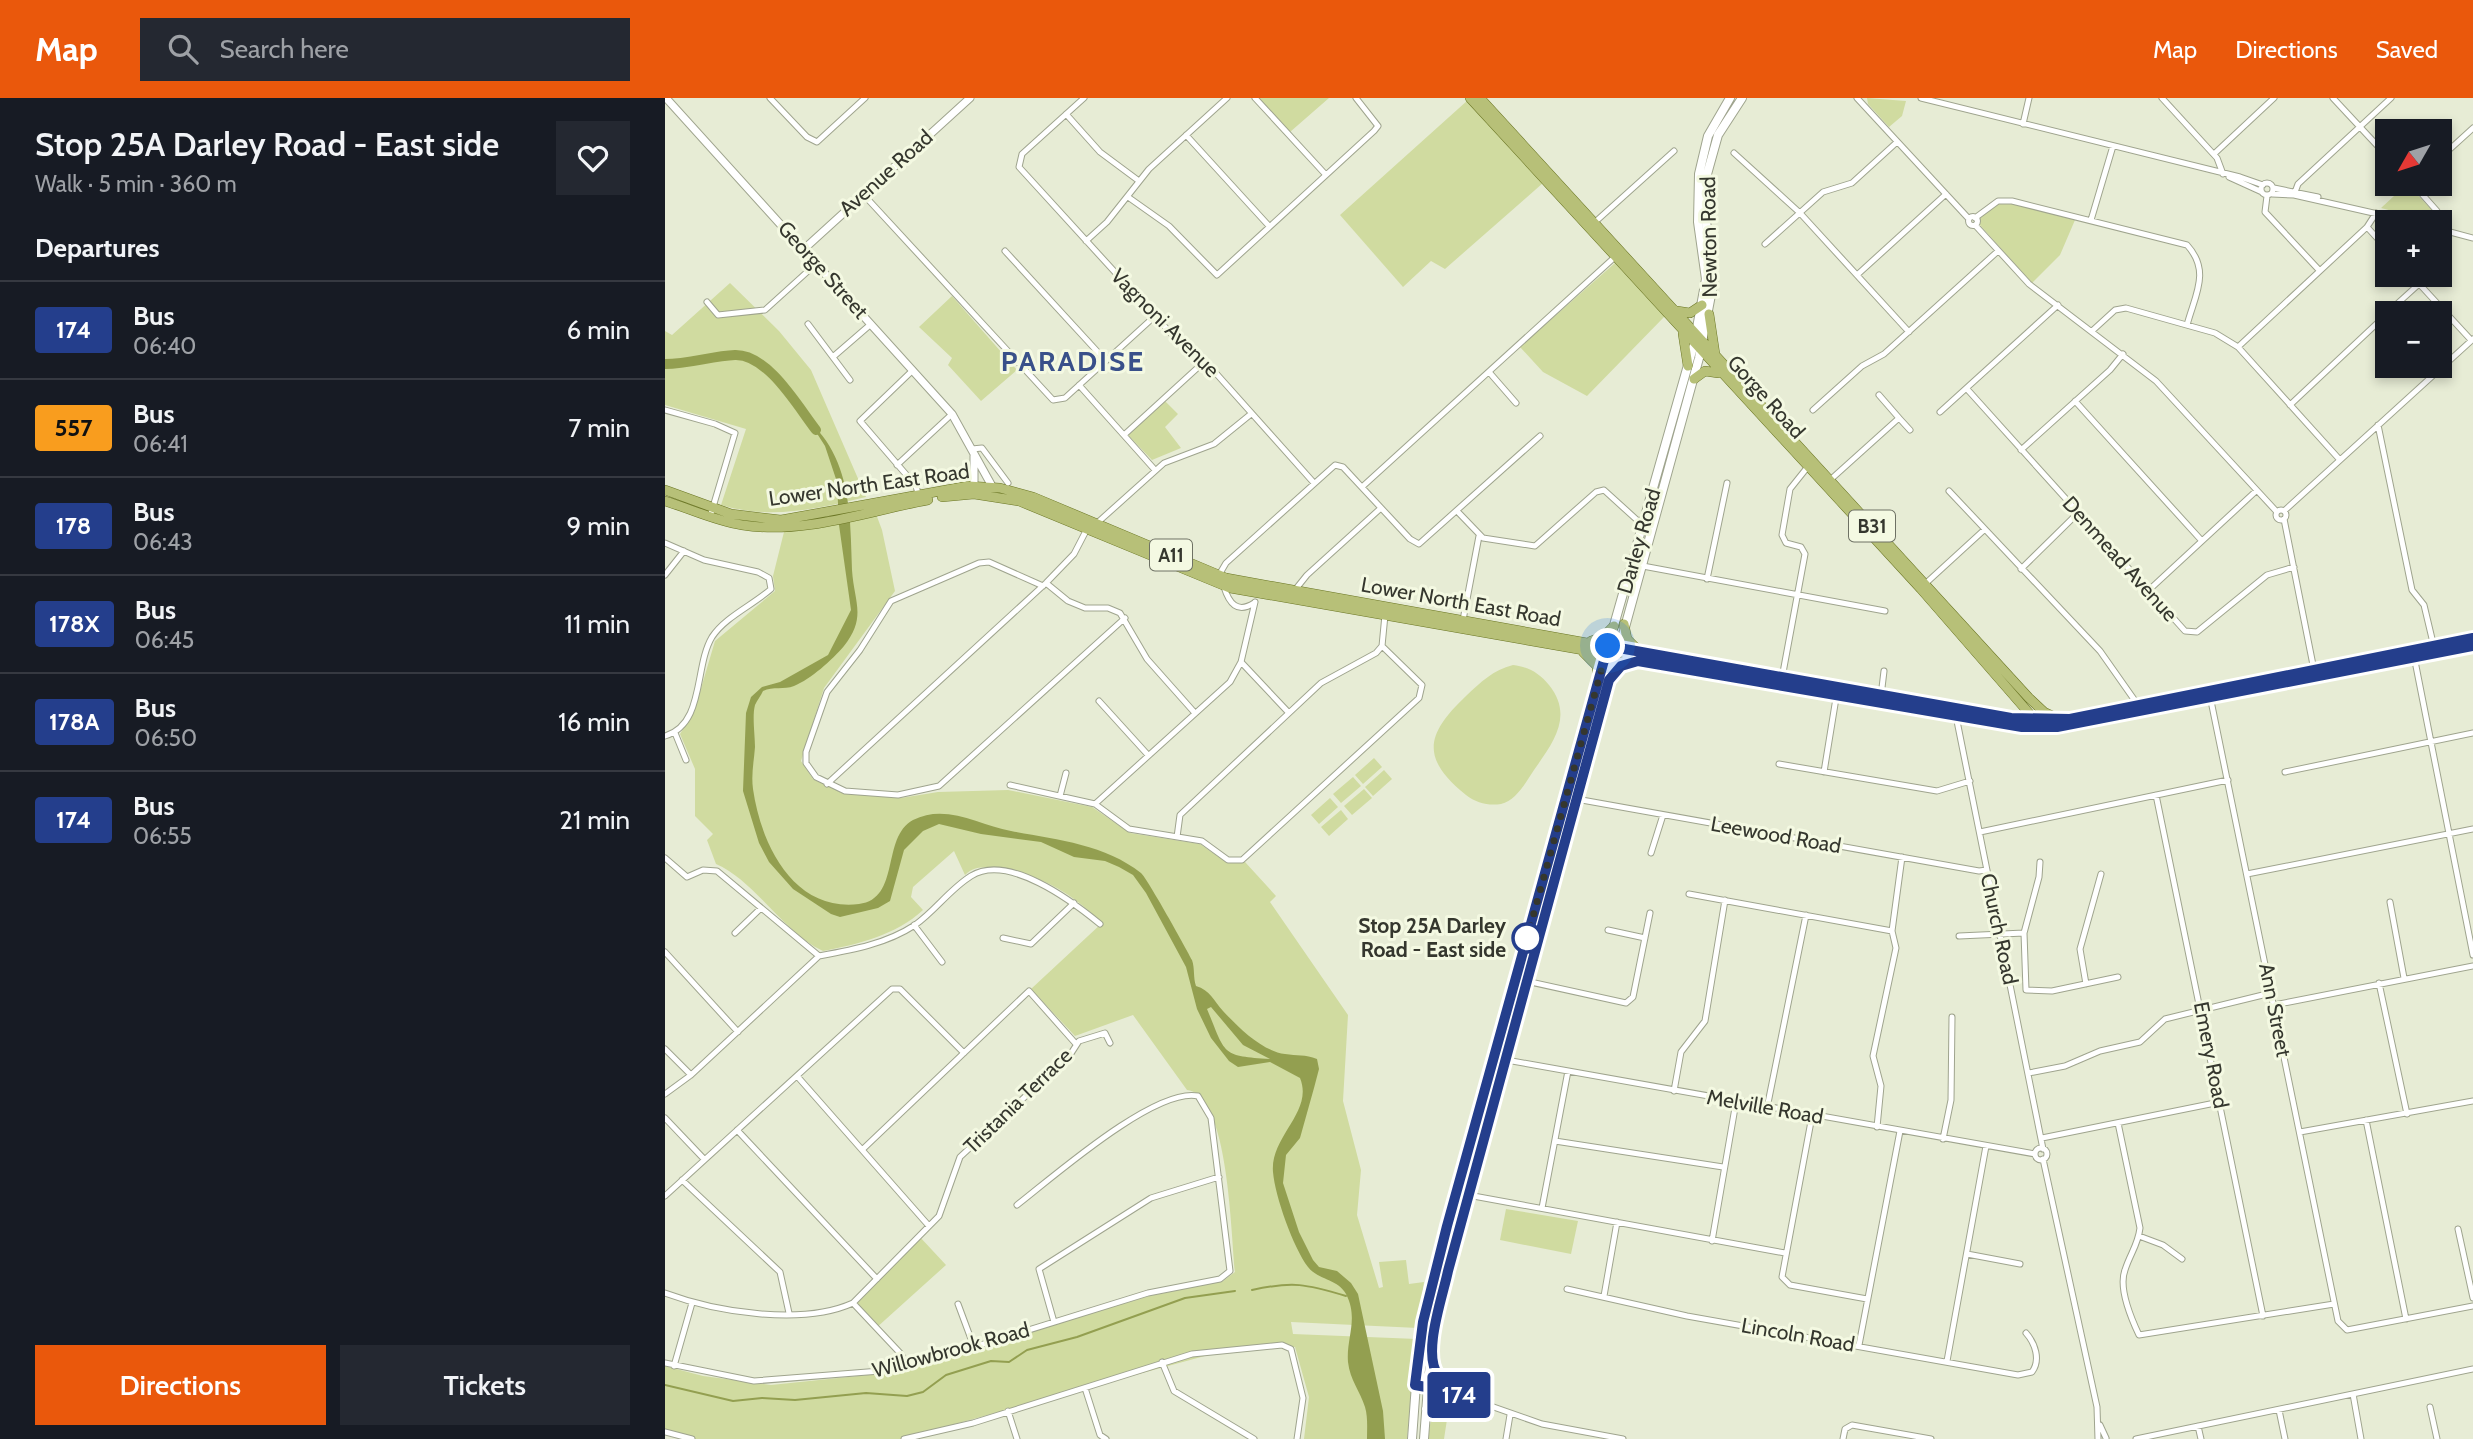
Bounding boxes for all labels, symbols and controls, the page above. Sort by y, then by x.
search box [140,18,630,81]
text: Map [35,29,98,69]
icon: search [164,30,202,68]
text: Search here [220,33,349,65]
text: Map [2153,35,2197,64]
text: Directions [2235,35,2338,64]
text: Saved [2376,35,2438,64]
north arrow [2375,119,2452,196]
map controls [2375,119,2452,378]
button: heart [556,121,630,195]
text: Stop 25A Darley Road - East side [35,124,499,164]
street label: Avenue Road [834,124,937,221]
text: Walk · 5 min · 360 m [35,170,237,198]
street label: Newton Road [1695,176,1722,298]
button: + [2375,210,2452,287]
street label: George Street [773,216,874,324]
text: Departures [35,232,159,264]
street label: Vagnoni Avenue [1106,263,1225,382]
text: Bus [133,300,174,332]
button: − [2375,301,2452,378]
text: 6 min [567,314,630,346]
text: 174 [56,315,91,344]
text: 06:40 [133,332,196,360]
district label: PARADISE [1001,344,1145,378]
street label: Gorge Road [1722,350,1810,444]
text: Bus [133,398,174,430]
text: 7 min [568,412,630,444]
text: 557 [54,413,93,442]
text: 06:41 [133,430,188,458]
street label: Lower North East Road [767,458,971,511]
street label: Darley Road [1612,485,1665,596]
street label: Denmead Avenue [2058,491,2183,627]
text: Bus [133,496,174,528]
text: 9 min [567,510,630,542]
road number: B31 [1849,510,1895,542]
text: 178 [56,511,91,540]
text: 06:43 [133,528,193,556]
road number: A11 [1150,540,1192,570]
street label: Lower North East Road [1359,572,1563,631]
text: Bus [135,594,176,626]
text: 11 min [564,608,630,640]
text: 178X [49,609,100,638]
text: 06:45 [135,626,194,654]
your location [1590,628,1625,663]
text: Bus [135,692,176,724]
text: 16 min [558,706,630,738]
text: 178A [49,707,100,736]
text: 06:50 [135,724,197,752]
text: Bus [133,790,174,822]
text: 21 min [559,804,630,836]
text: 174 [56,805,91,834]
street label: Leewood Road [1709,811,1843,858]
text: 06:55 [133,822,192,850]
street label: Church Road [1976,871,2023,987]
place label: Stop 25A Darley Road - East side [1358,913,1507,962]
marker: Stop 25A Darley Road - East side [1512,923,1542,953]
street label: Ann Street [2254,961,2297,1059]
street label: Emery Road [2189,999,2234,1110]
street label: Tristania Terrace [958,1043,1077,1159]
street label: Melville Road [1705,1084,1825,1129]
street label: Lincoln Road [1739,1312,1857,1357]
street label: Willowbrook Road [870,1317,1032,1382]
button: Directions [35,1345,326,1425]
button: Tickets [340,1345,630,1425]
line badge: 174 [1419,1372,1499,1418]
text: 174 [1441,1380,1477,1409]

